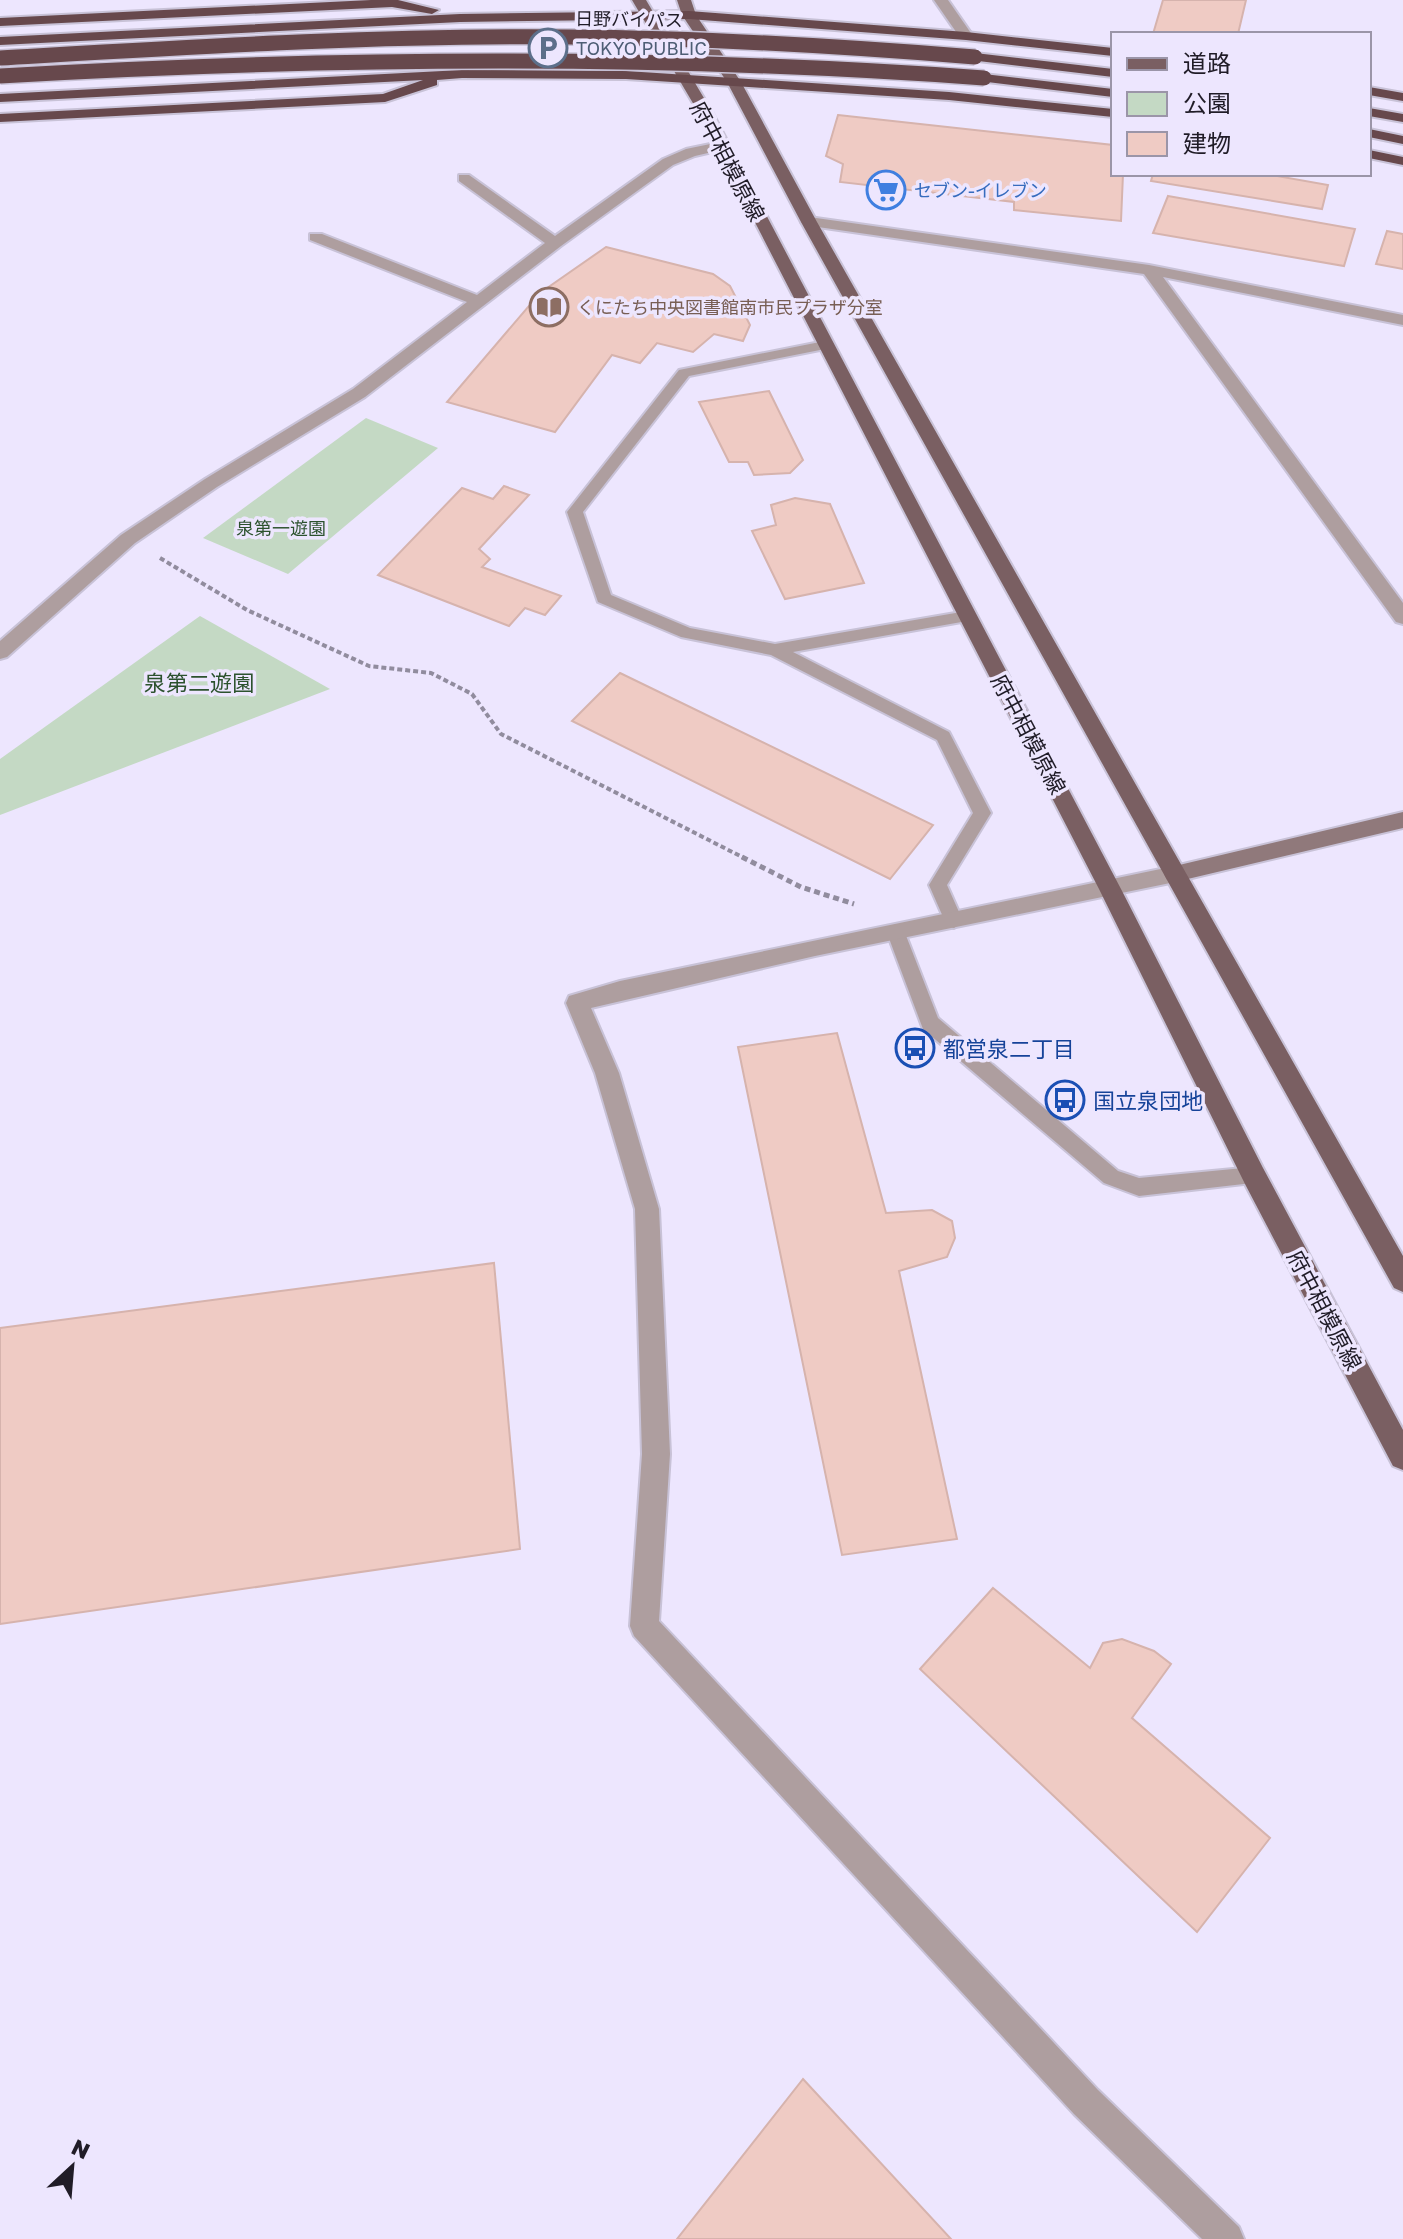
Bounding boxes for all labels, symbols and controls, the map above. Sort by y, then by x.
street label: 日野バイパス [575,7,683,31]
parking icon: TOKYO PUBLIC [527,27,569,69]
legend [1111,32,1371,176]
place label: TOKYO PUBLIC [576,37,707,59]
text: 道路 [1183,48,1231,77]
text: 公園 [1183,88,1231,117]
street label: 府中相模原線 [685,96,771,226]
text: 建物 [1183,128,1231,157]
supermarket icon: セブン-イレブン [865,169,907,211]
place label: セブン-イレブン [914,179,1047,201]
library icon: くにたち中央図書館南市民プラザ分室 [528,286,570,328]
place label: くにたち中央図書館南市民プラザ分室 [577,296,883,318]
park label: 泉第一遊園 [236,517,326,539]
park label: 泉第二遊園 [144,669,254,696]
street label: 府中相模原線 [986,669,1072,799]
bus stop icon: 都営泉二丁目 [894,1027,936,1069]
place label: 都営泉二丁目 [943,1035,1075,1062]
bus stop icon: 国立泉団地 [1044,1079,1086,1121]
place label: 国立泉団地 [1093,1087,1203,1114]
street label: 府中相模原線 [1282,1245,1368,1375]
north arrow [32,2127,112,2207]
text: N [68,2133,94,2164]

